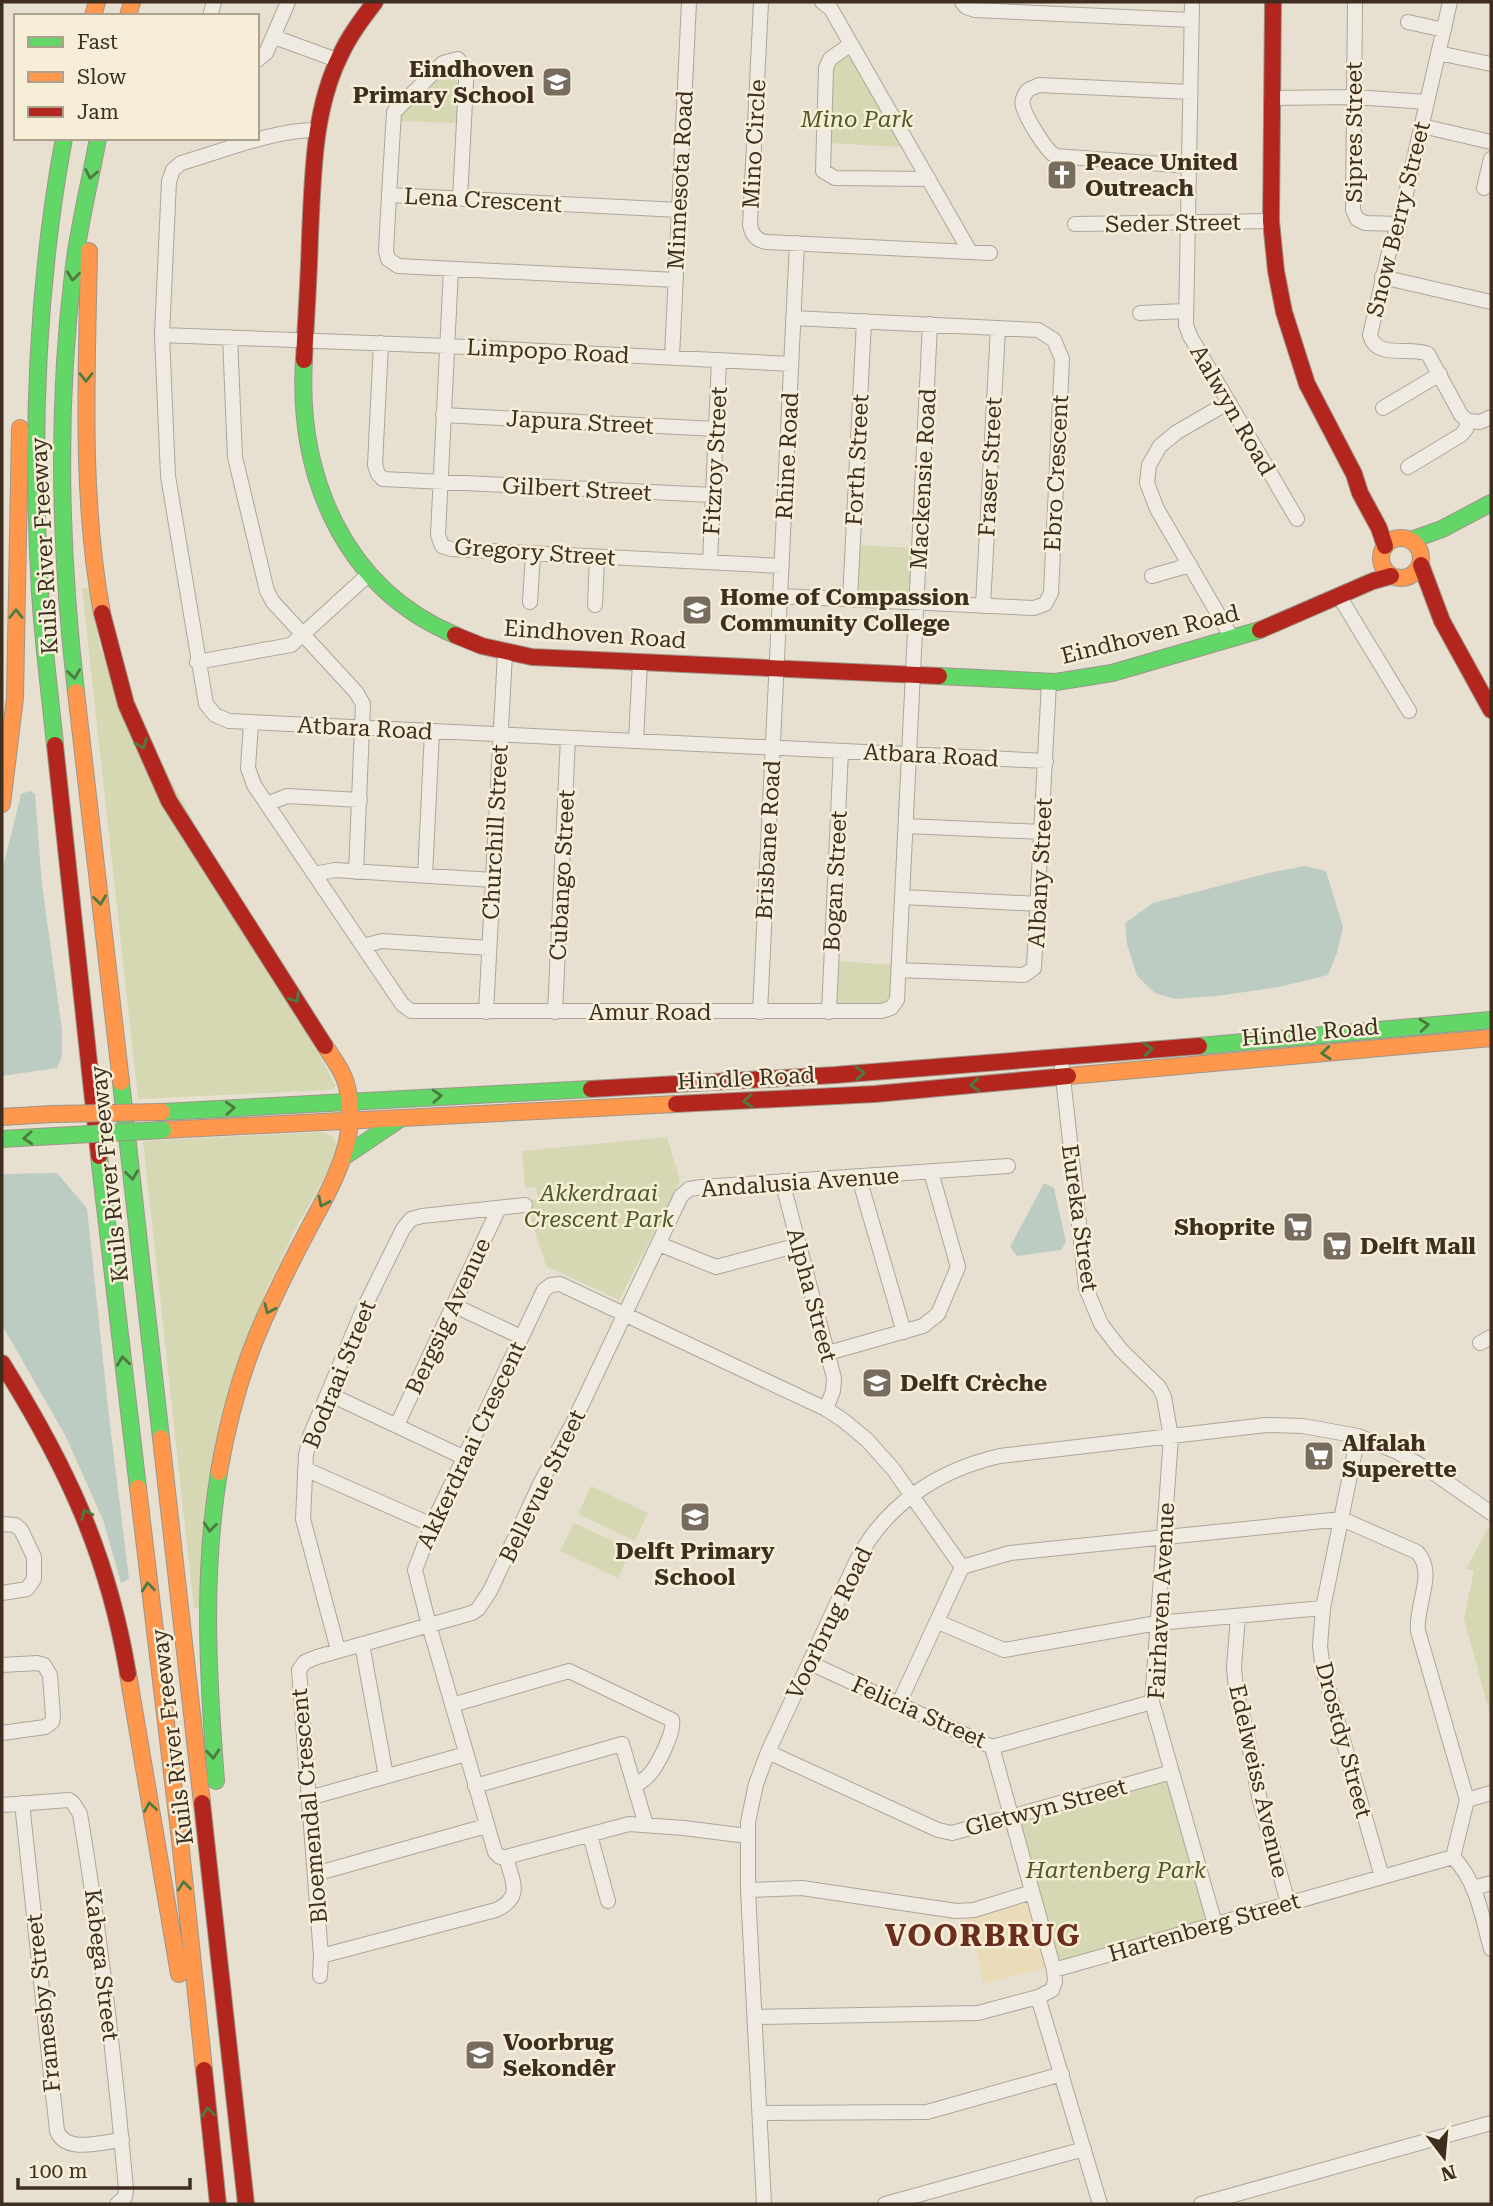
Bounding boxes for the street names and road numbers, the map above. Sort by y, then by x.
street label: Sipres Street [1341,61,1368,203]
street label: Mino Circle [738,78,771,210]
street label: Minnesota Road [662,89,699,270]
street label: Snow Berry Street [1361,118,1436,320]
street label: Lena Crescent [403,183,563,218]
street label: Seder Street [1105,209,1242,238]
street label: Limpopo Road [466,334,630,369]
street label: Aalwyn Road [1184,340,1281,480]
street label: Fitzroy Street [698,385,733,536]
street label: Mackensie Road [905,388,942,570]
street label: Rhine Road [771,391,804,521]
street label: Forth Street [841,393,874,527]
street label: Ebro Crescent [1039,394,1074,552]
street label: Fraser Street [973,396,1008,538]
street label: Japura Street [505,405,655,440]
street label: Kuils River Freeway [25,436,64,655]
street label: Gilbert Street [501,472,653,507]
street label: Gregory Street [453,533,617,572]
street label: Eindhoven Road [1058,599,1242,670]
street label: Eindhoven Road [503,615,687,654]
street label: Atbara Road [297,711,434,746]
street label: Atbara Road [863,738,1000,773]
street label: Churchill Street [477,743,514,920]
street label: Brisbane Road [751,759,786,921]
street label: Cubango Street [545,788,580,961]
street label: Albany Street [1023,797,1058,949]
street label: Bogan Street [818,809,853,952]
street label: Amur Road [589,999,712,1026]
street label: Hindle Road [1240,1013,1380,1052]
street label: Hindle Road [676,1061,816,1096]
street label: Kuils River Freeway [85,1064,134,1284]
street label: Eureka Street [1056,1143,1103,1294]
street label: Andalusia Avenue [700,1162,900,1203]
street label: Alpha Street [781,1225,842,1366]
street label: Bergsig Avenue [400,1234,497,1399]
street label: Bodraai Street [297,1296,382,1452]
street label: Akkerdraai Crescent [411,1337,532,1553]
street label: Bellevue Street [494,1405,591,1567]
street label: Fairhaven Avenue [1143,1502,1180,1700]
street label: Voorbrug Road [781,1542,878,1704]
street label: Kuils River Freeway [146,1627,199,1847]
street label: Drostdy Street [1310,1659,1377,1822]
street label: Felicia Street [848,1671,990,1754]
street label: Edelweiss Avenue [1223,1682,1294,1880]
street label: Bloemendal Crescent [286,1687,333,1925]
street label: Gletwyn Street [962,1773,1130,1842]
street label: Kabega Street [79,1887,124,2043]
street label: Hartenberg Street [1105,1887,1303,1968]
street label: Framesby Street [21,1912,66,2094]

